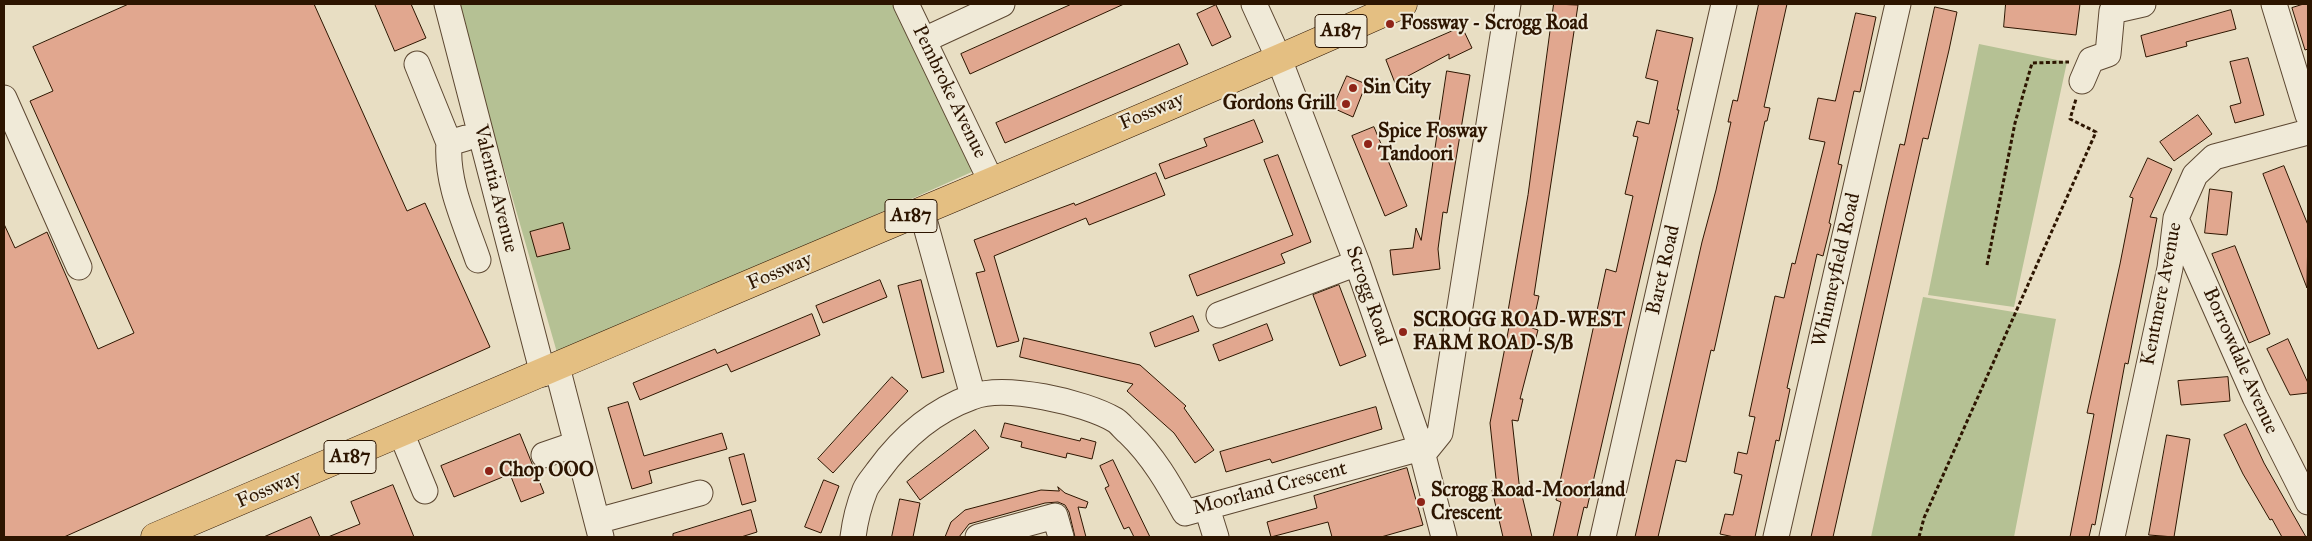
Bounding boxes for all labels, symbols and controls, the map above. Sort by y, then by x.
place label: Fossway - Scrogg Road [1400,12,1588,36]
road number: A187 [1315,15,1367,48]
marker: Fossway - Scrogg Road [1384,18,1396,30]
street label: Pembroke Avenue [906,22,992,162]
place label: Sin City [1363,76,1431,100]
marker: Sin City [1347,82,1359,94]
street label: Fossway [1116,88,1188,136]
place label: Gordons Grill [1223,92,1336,116]
marker: Gordons Grill [1340,98,1352,110]
place label: Spice Fosway Tandoori [1378,120,1487,167]
street label: Valentia Avenue [468,123,522,255]
marker: Spice Fosway Tandoori [1362,138,1374,150]
street label: Whinneyfield Road [1808,191,1866,349]
road number: A187 [885,200,937,232]
street label: Kentmere Avenue [2136,220,2188,368]
street label: Baret Road [1642,223,1686,317]
street label: Scrogg Road [1340,243,1396,349]
street label: Fossway [744,248,816,296]
street label: Borrowdale Avenue [2197,284,2283,438]
place label: SCROGG ROAD-WEST FARM ROAD-S/B [1413,309,1625,356]
marker: SCROGG ROAD-WEST FARM ROAD-S/B [1397,326,1409,338]
road number: A187 [324,441,376,474]
street label: Moorland Crescent [1190,457,1350,521]
place label: Chop OOO [499,459,594,483]
marker: Chop OOO [483,465,495,477]
street label: Fossway [233,466,305,514]
place label: Scrogg Road-Moorland Crescent [1431,479,1625,526]
marker: Scrogg Road-Moorland Crescent [1415,496,1427,508]

